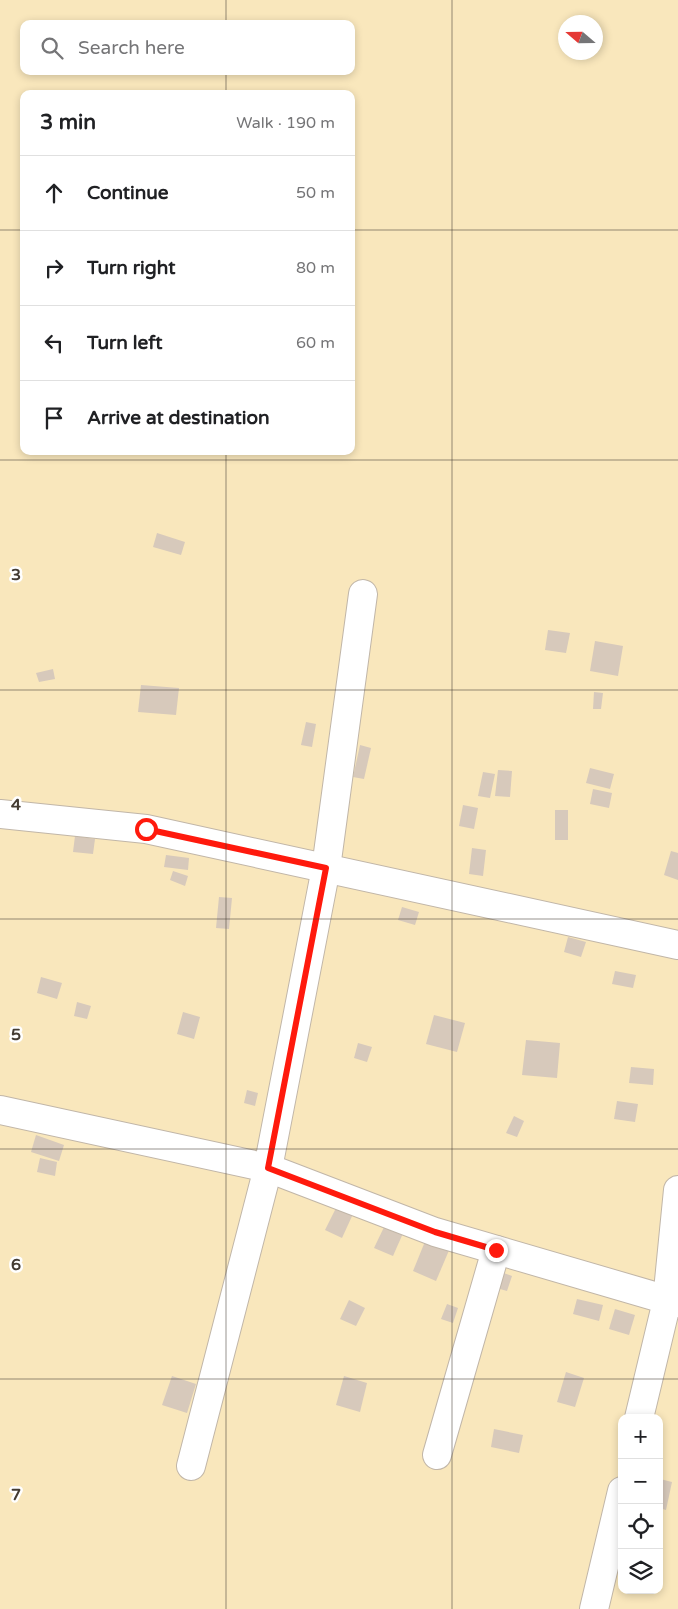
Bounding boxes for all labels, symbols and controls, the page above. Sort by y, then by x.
north arrow [558,15,603,60]
search box [20,20,355,75]
icon: search [38,34,66,62]
text: Search here [78,37,185,59]
text: 3 min [40,110,96,135]
text: Walk · 190 m [236,113,335,133]
icon: ahead [40,179,68,207]
text: Continue [87,182,169,204]
text: 50 m [296,183,335,203]
icon: right [40,254,68,282]
text: Turn right [87,257,175,279]
text: 80 m [296,258,335,278]
icon: left [40,329,68,357]
text: Turn left [87,332,163,354]
text: 60 m [296,333,335,353]
icon: arrive [40,404,68,432]
text: Arrive at destination [87,407,270,429]
text: 3 [11,565,21,585]
text: 4 [11,795,21,815]
route start [135,818,158,841]
text: 5 [11,1025,21,1045]
route end [485,1239,508,1262]
text: 6 [11,1255,21,1275]
map controls [618,1414,663,1594]
button: + [618,1414,663,1459]
button: − [618,1459,663,1504]
text: 7 [11,1485,21,1505]
button: locate [618,1504,663,1549]
button: layers [618,1549,663,1594]

